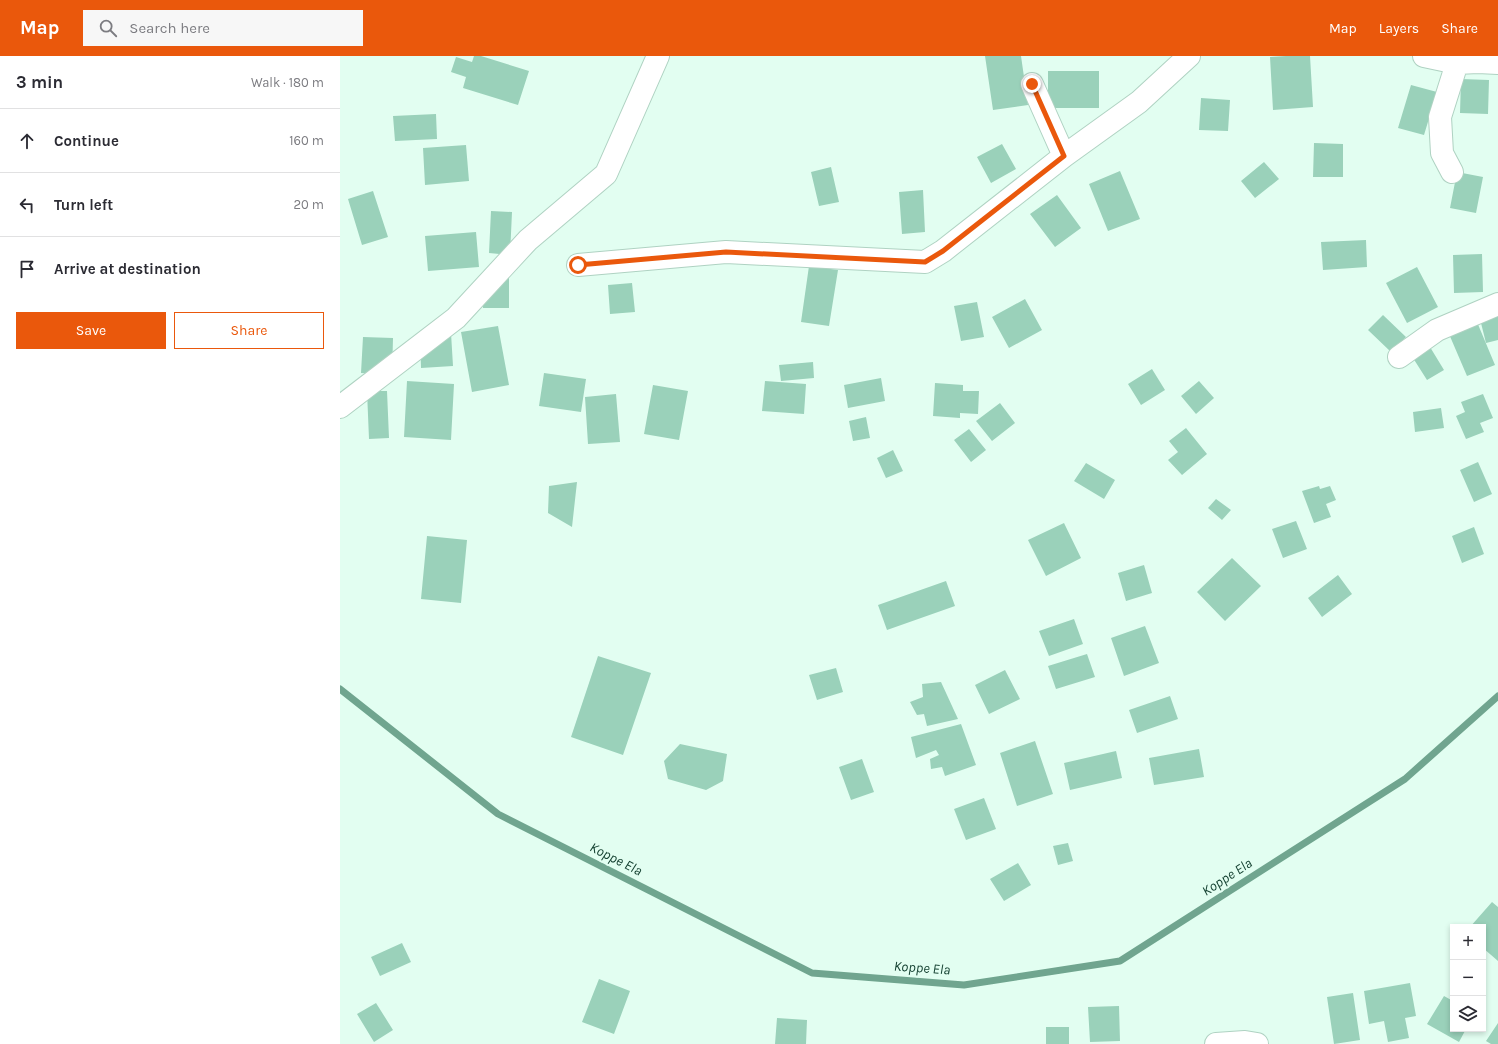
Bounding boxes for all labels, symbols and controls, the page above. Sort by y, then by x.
search box [83,10,363,46]
text: Map [20,17,59,39]
icon: search [97,17,119,39]
text: Search here [129,19,210,37]
text: Map [1329,20,1357,37]
text: Layers [1379,20,1419,37]
text: Share [1441,20,1478,37]
text: 3 min [16,72,63,92]
text: Walk · 180 m [251,75,324,90]
route end [1023,75,1041,93]
icon: ahead [16,130,38,152]
text: Continue [54,132,119,150]
text: 160 m [289,133,324,148]
icon: left [16,194,38,216]
text: Turn left [54,196,113,214]
text: 20 m [294,197,324,212]
route start [569,256,587,274]
icon: arrive [16,258,38,280]
text: Arrive at destination [54,260,201,278]
button: Save [16,312,166,349]
button: Share [174,312,324,349]
water label: Koppe Ela [587,839,645,879]
water label: Koppe Ela [1199,854,1255,900]
map controls [1450,924,1486,1032]
button: + [1450,924,1486,960]
water label: Koppe Ela [893,958,951,978]
button: − [1450,960,1486,996]
button: layers [1450,996,1486,1032]

